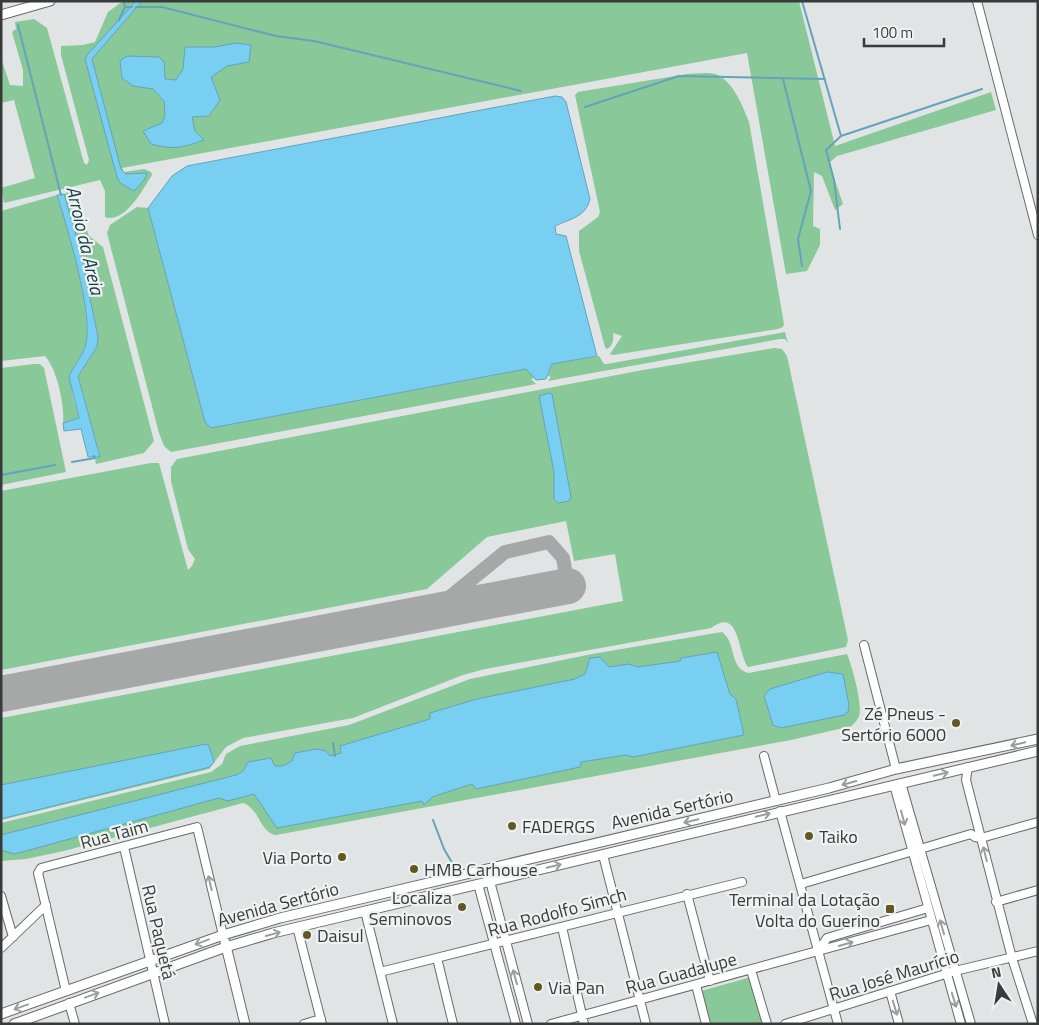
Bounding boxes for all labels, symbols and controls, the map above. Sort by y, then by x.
scale bar [864,15,944,47]
text: 100 m [872,21,913,44]
water label: Arroio da Areia [59,183,113,299]
place label: Zé Pneus - Sertório 6000 [841,700,946,748]
marker: Zé Pneus - Sertório 6000 [950,717,962,729]
one-way arrow [1010,740,1026,749]
one-way arrow [933,769,949,778]
one-way arrow [842,779,858,788]
street label: Avenida Sertório [608,782,736,836]
one-way arrow [755,810,771,819]
one-way arrow [898,810,908,826]
street label: Rua Taim [77,812,151,856]
place label: FADERGS [522,813,595,840]
one-way arrow [684,817,700,826]
marker: FADERGS [506,820,518,832]
place label: Taiko [819,823,858,850]
marker: Taiko [803,830,815,842]
place label: Via Porto [262,844,332,871]
one-way arrow [980,847,989,863]
marker: Via Porto [336,851,348,863]
place label: HMB Carhouse [424,856,538,883]
one-way arrow [546,861,562,870]
marker: HMB Carhouse [408,863,420,875]
one-way arrow [205,875,214,891]
street label: Avenida Sertório [214,875,342,933]
street label: Rua Rodolfo Simch [485,880,629,944]
street label: Rua Paquetá [135,882,183,982]
place label: Localiza Seminovos [369,884,452,932]
place label: Terminal da Lotação Volta do Guerino [729,886,880,934]
marker: Localiza Seminovos [456,901,468,913]
marker: Terminal da Lotação Volta do Guerino [884,903,896,915]
one-way arrow [936,919,946,935]
place label: Daisul [317,922,364,949]
one-way arrow [264,928,280,938]
marker: Daisul [301,929,313,941]
one-way arrow [195,938,210,947]
one-way arrow [837,938,853,948]
street label: Rua José Maurício [826,942,962,1008]
street label: Rua Guadalupe [622,945,740,1001]
north arrow [974,960,1024,1010]
text: N [989,961,1003,983]
one-way arrow [510,969,519,985]
place label: Via Pan [548,974,605,1001]
marker: Via Pan [532,981,544,993]
one-way arrow [84,990,99,999]
one-way arrow [949,992,959,1008]
one-way arrow [890,999,900,1015]
one-way arrow [14,1003,30,1012]

